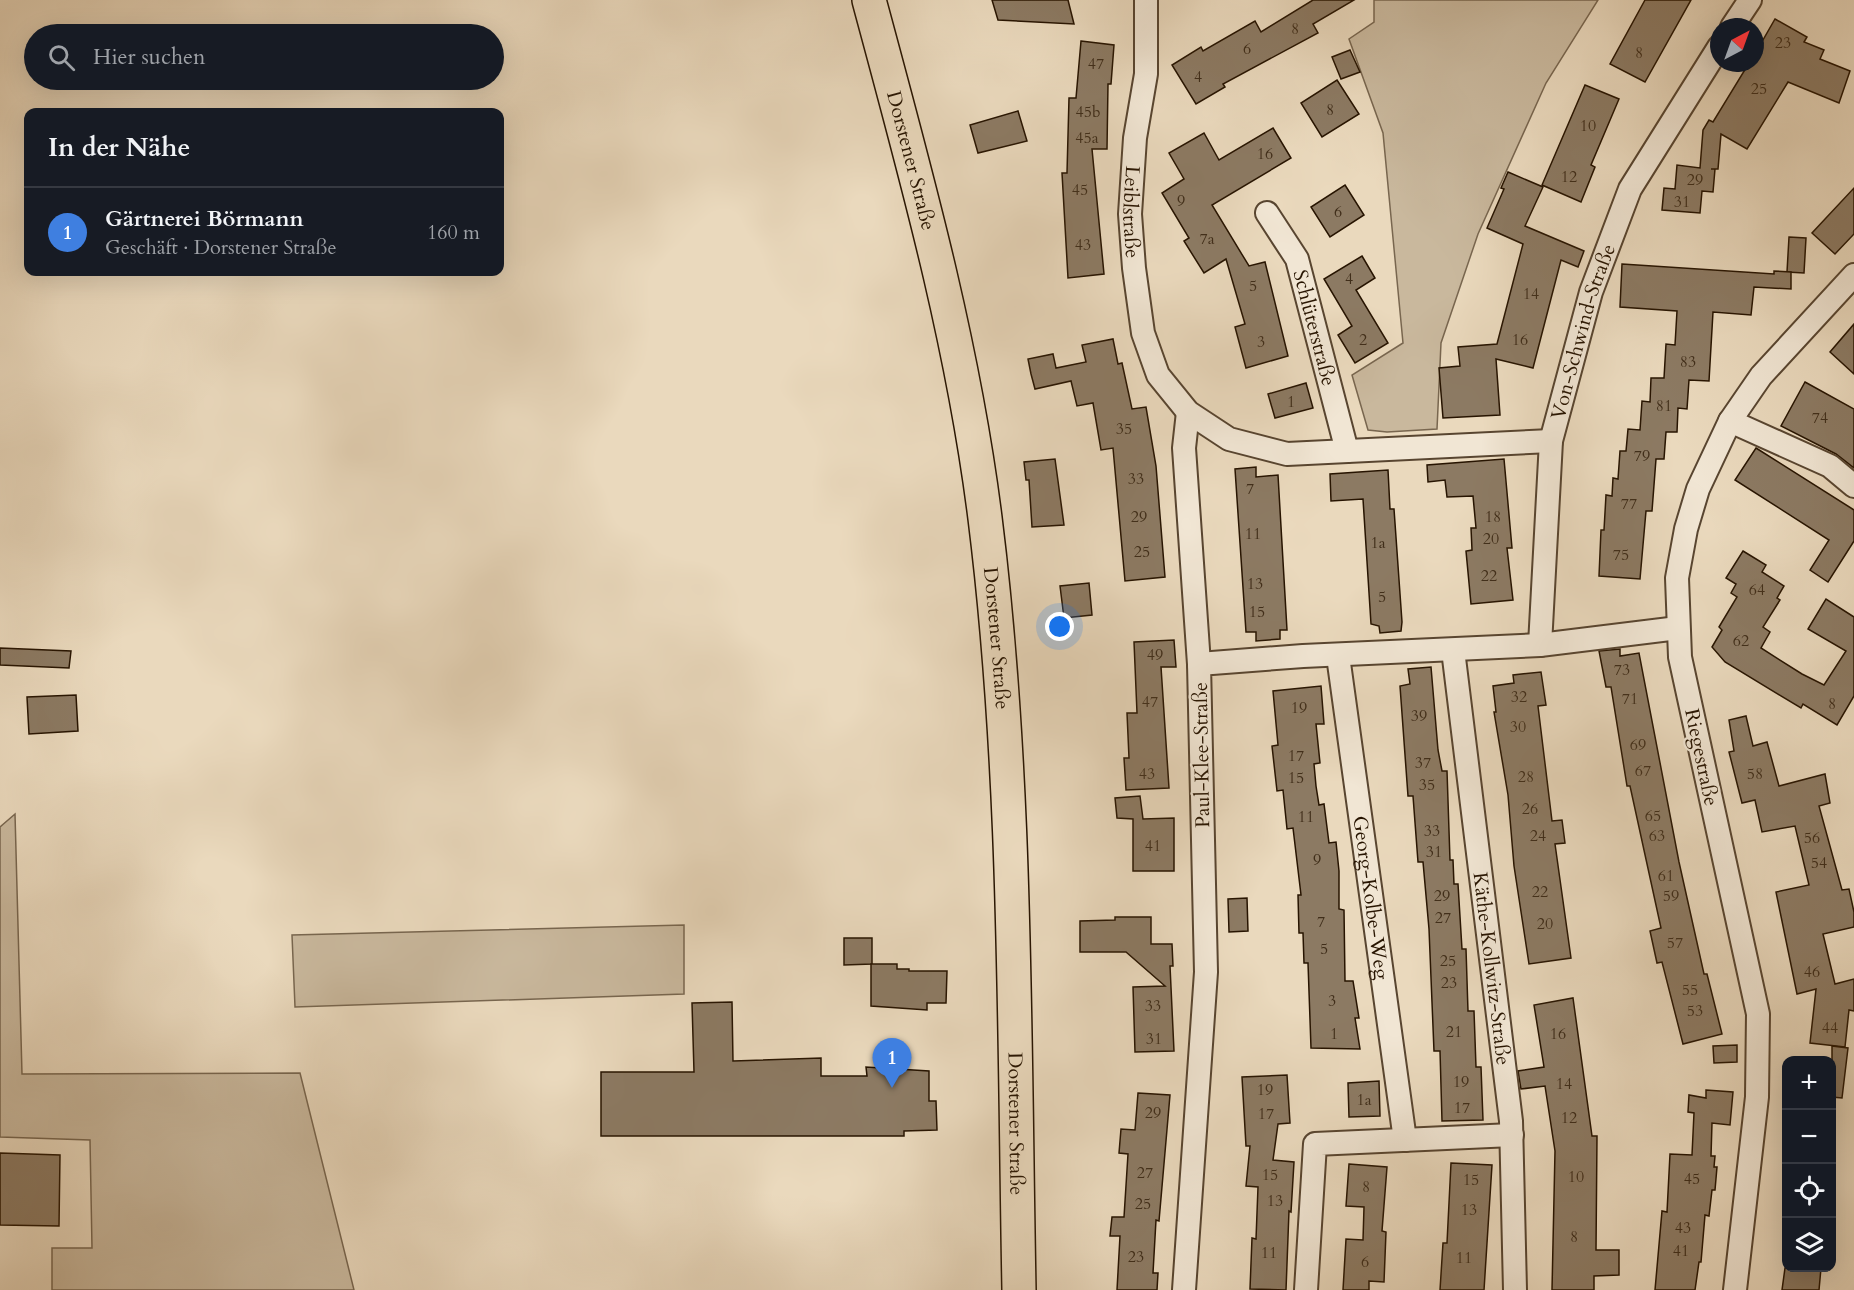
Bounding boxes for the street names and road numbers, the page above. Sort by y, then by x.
street label: Dorstener Straße [880,88,942,233]
street label: Leiblstraße [1116,165,1146,259]
street label: Von-Schwind-Straße [1544,240,1622,423]
street label: Schlüterstraße [1286,267,1342,389]
street label: Dorstener Straße [977,566,1016,710]
street label: Paul-Klee-Straße [1187,682,1216,828]
street label: Riegestraße [1678,706,1725,808]
street label: Georg-Kolbe-Weg [1346,814,1396,982]
street label: Käthe-Kollwitz-Straße [1466,871,1517,1067]
street label: Dorstener Straße [1001,1052,1030,1195]

